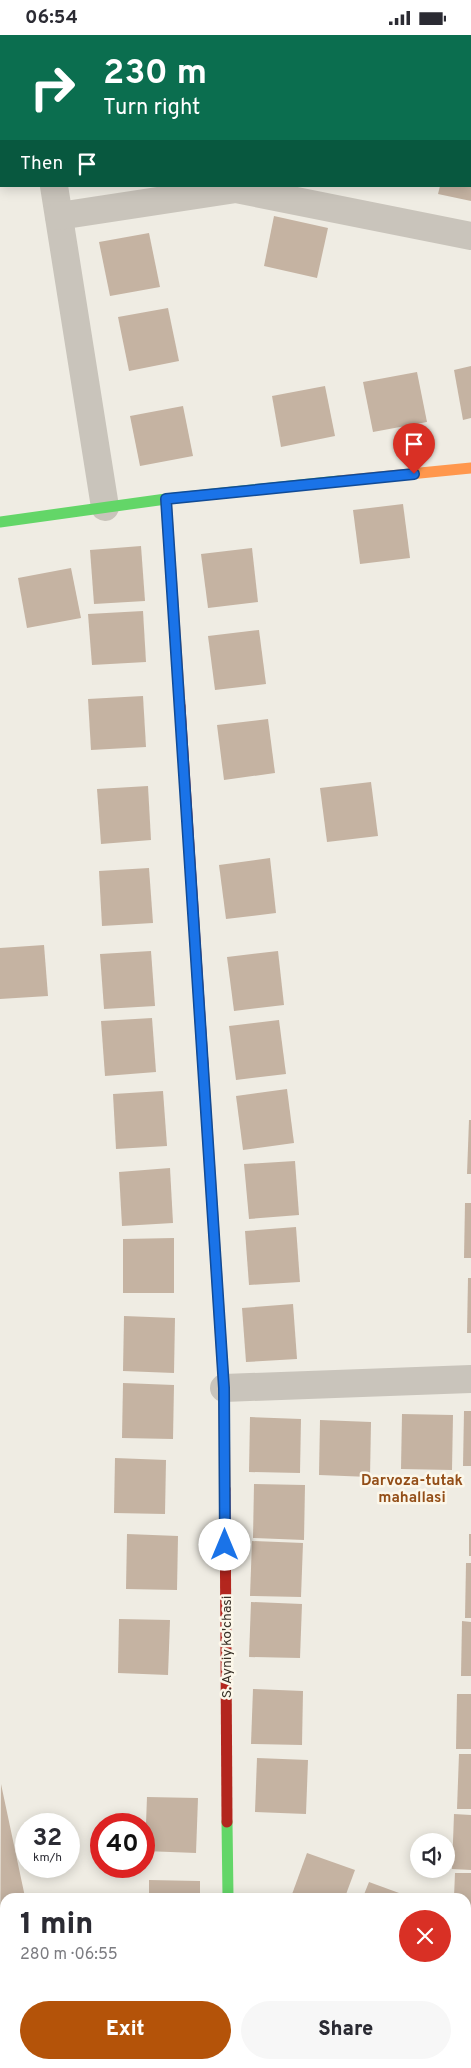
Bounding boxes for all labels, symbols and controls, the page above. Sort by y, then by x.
text: 06:54 [25,6,78,30]
text: 230 m [103,52,207,96]
icon: right [20,55,85,120]
text: Turn right [103,95,200,122]
icon: arrive [73,150,101,178]
text: Then [20,152,63,176]
pin [393,423,435,474]
icon: arrive [400,430,428,458]
district label: Darvoza-tutak mahallasi [361,1472,463,1508]
position arrow [198,1518,250,1570]
street label: S. Ayniy ko'chasi [219,1596,236,1698]
speed limit sign: 40 [90,1813,155,1878]
text: 32 [33,1823,62,1855]
map controls [410,1833,455,1878]
button: sound [410,1833,455,1878]
text: km/h [33,1850,62,1866]
text: 1 min [20,1907,93,1944]
button: close [399,1910,451,1962]
text: 280 m · 06:55 [20,1945,118,1965]
button: Exit [20,2001,231,2059]
button: Share [241,2001,451,2059]

